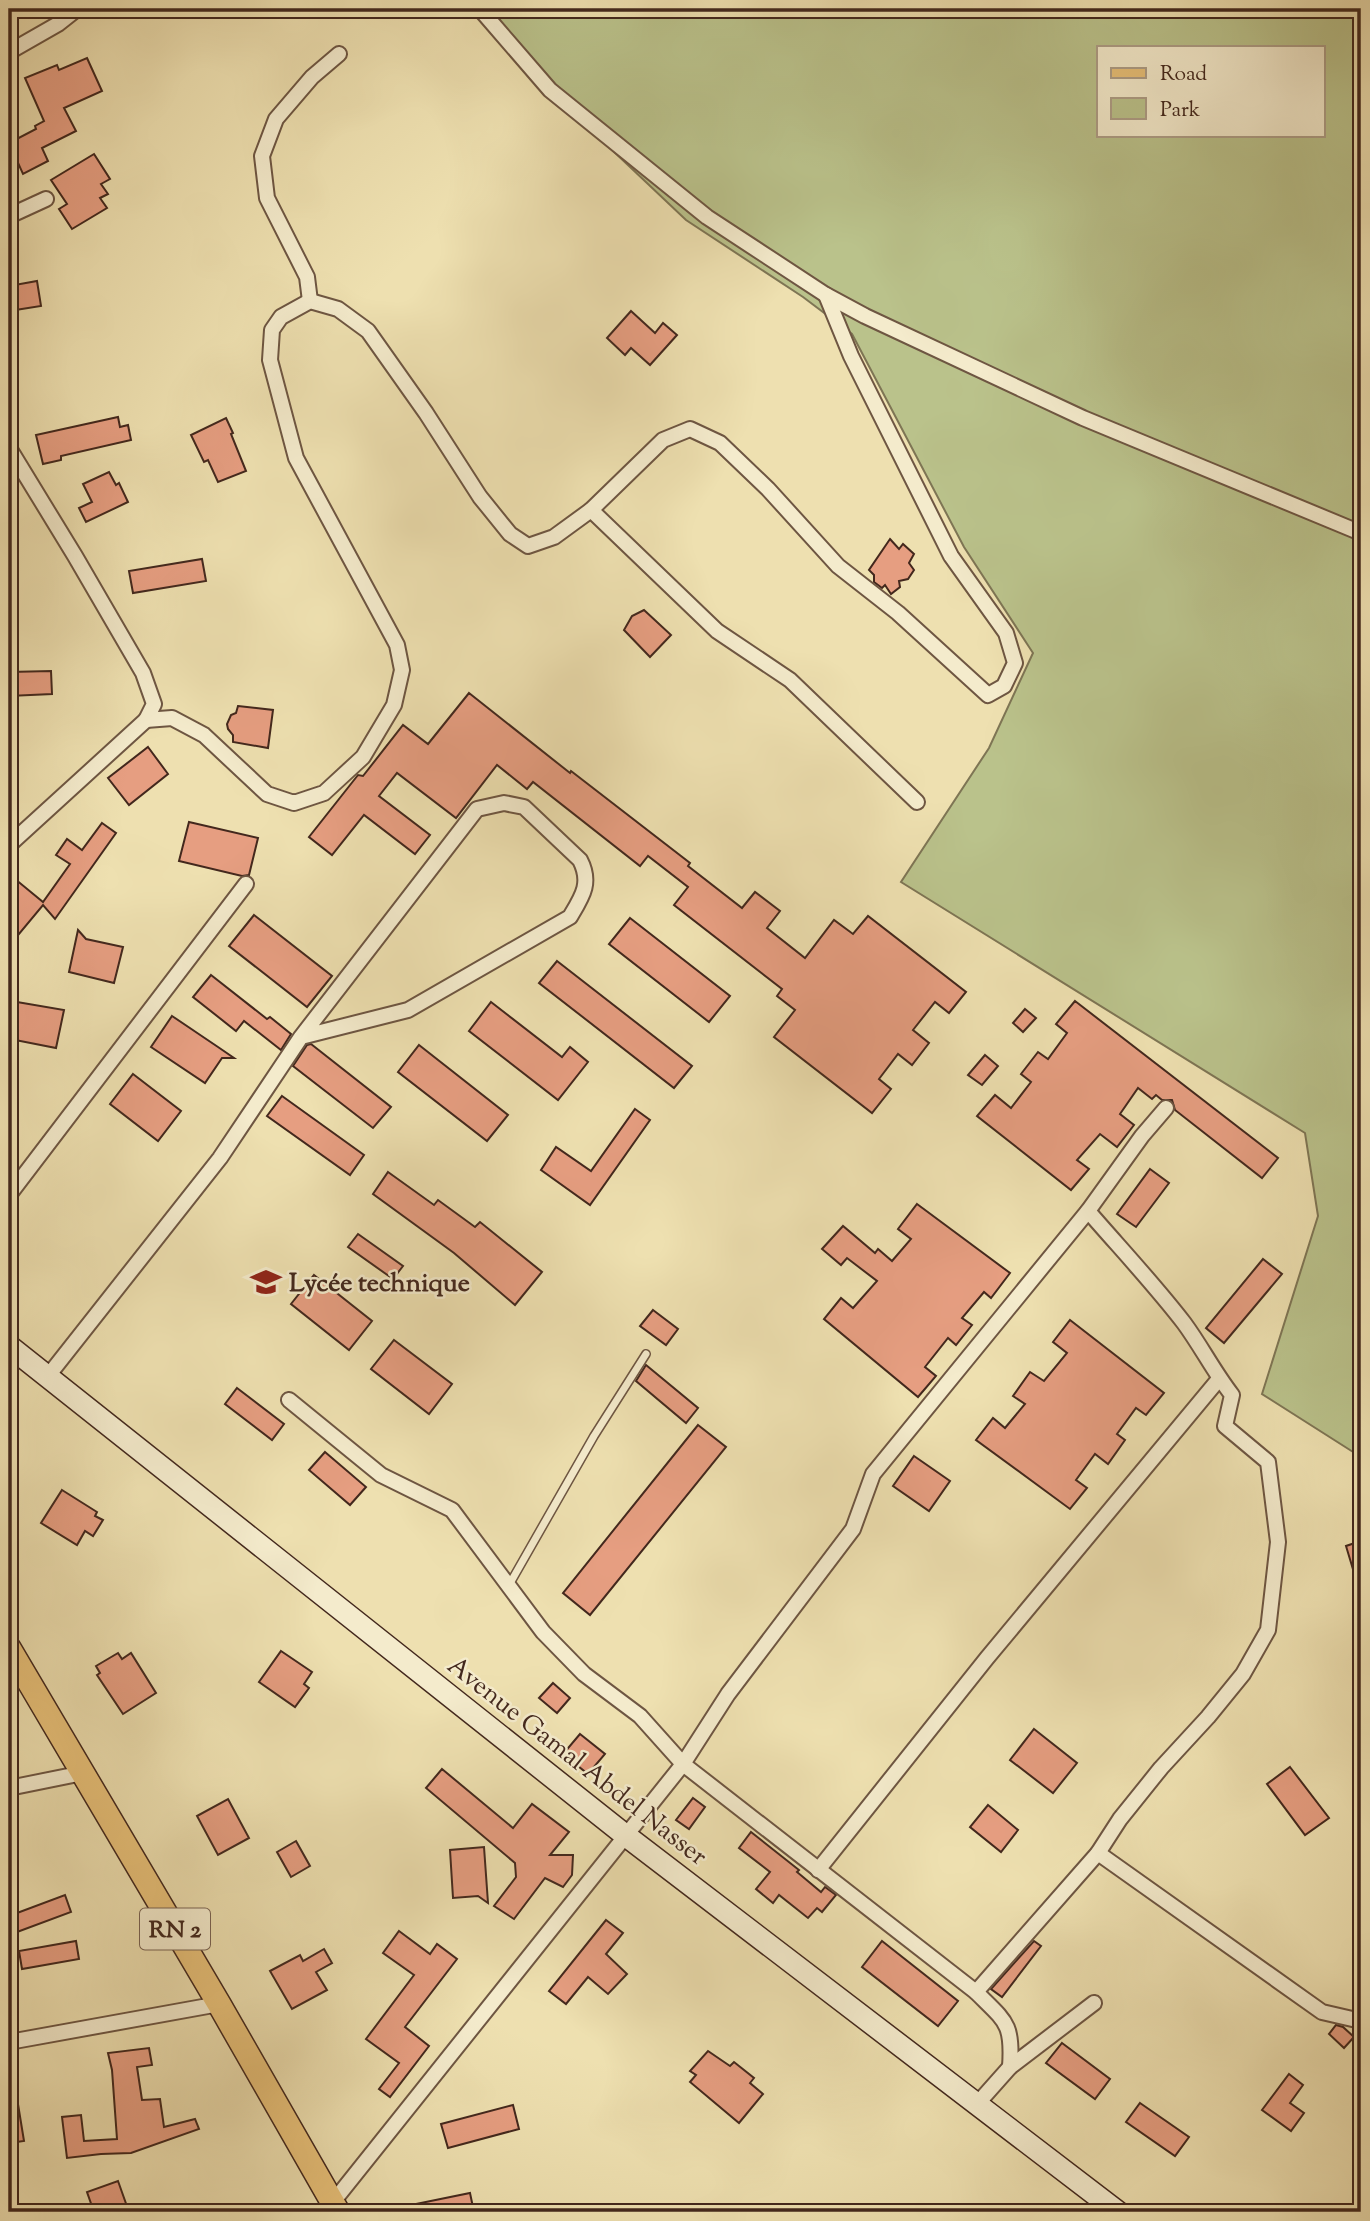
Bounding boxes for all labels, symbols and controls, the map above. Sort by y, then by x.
legend [1097,46,1324,136]
text: Road [1160,60,1207,90]
text: Park [1160,96,1201,126]
school or university icon: Lycée technique [249,1265,283,1299]
place label: Lycée technique [289,1266,470,1303]
street label: Avenue Gamal Abdel Nasser [439,1649,715,1876]
road number: RN 2 [140,1908,210,1950]

